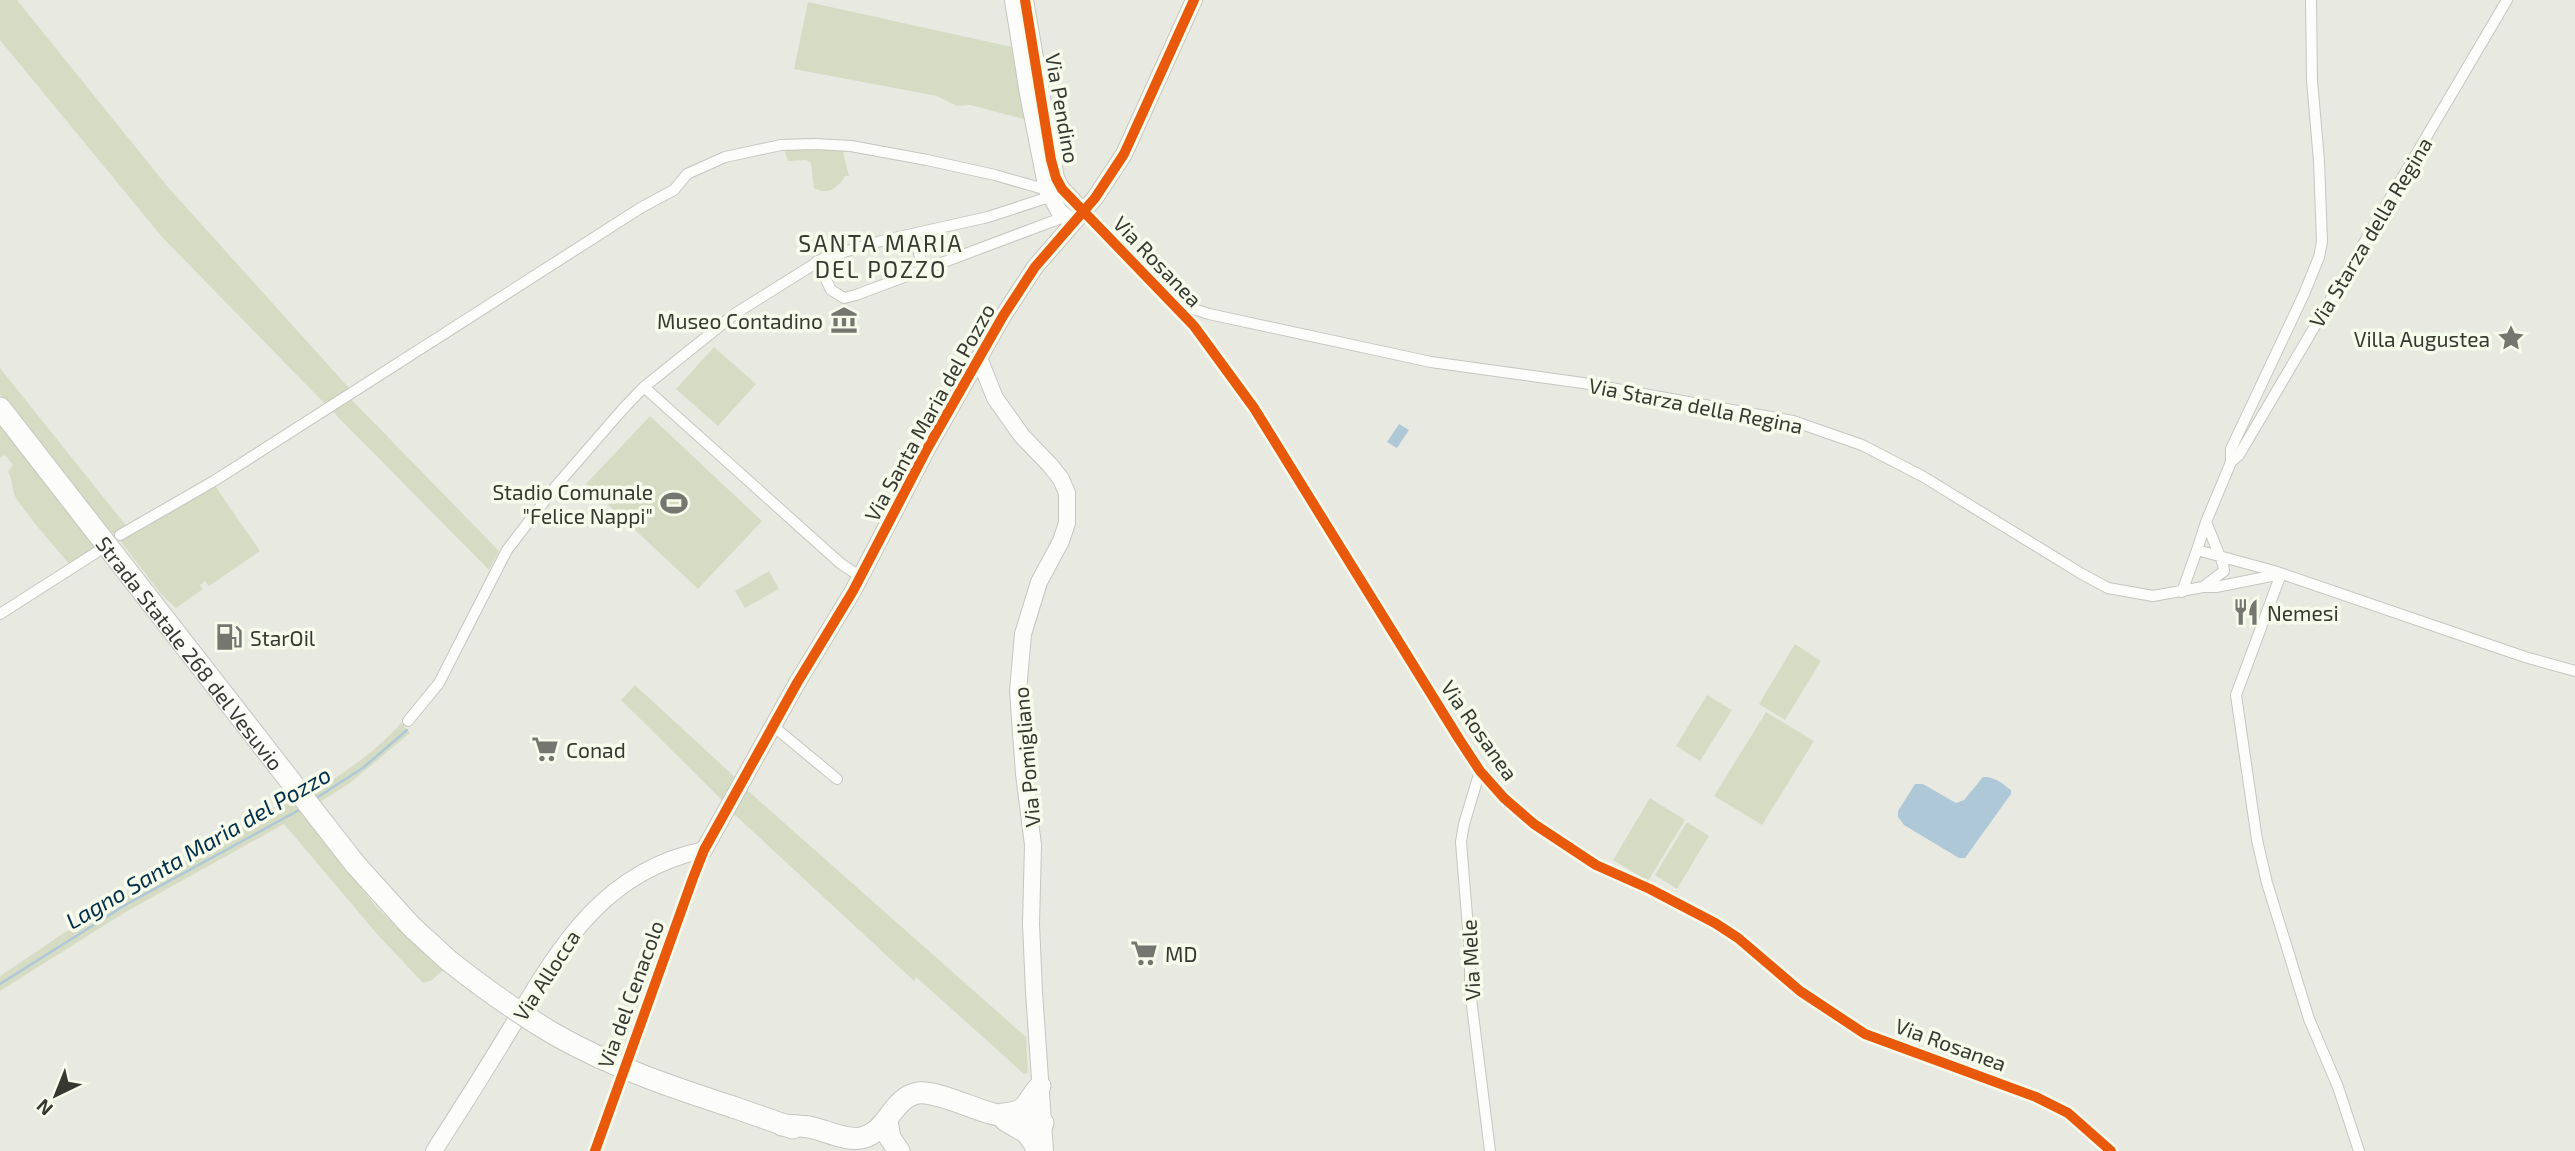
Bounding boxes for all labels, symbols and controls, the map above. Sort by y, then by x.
street label: Via Pendino [1041,51,1085,165]
street label: Via Starza della Regina [2303,132,2437,332]
street label: Via Rosanea [1109,211,1207,311]
district label: SANTA MARIA DEL POZZO [798,229,964,283]
street label: Via Santa Maria del Pozzo [859,299,999,525]
museum icon: Museo Contadino [829,305,859,335]
place label: Museo Contadino [657,308,823,333]
place icon: Villa Augustea [2496,323,2526,353]
place label: Villa Augustea [2354,326,2490,351]
street label: Via Starza della Regina [1587,372,1805,438]
place label: Stadio Comunale "Felice Nappi" [492,479,653,528]
sports icon: Stadio Comunale "Felice Nappi" [659,488,689,518]
street label: Strada Statale 268 del Vesuvio [92,531,289,775]
restaurant icon: Nemesi [2231,597,2261,627]
place label: Nemesi [2267,600,2339,625]
fuel station icon: StarOil [214,622,244,652]
place label: StarOil [250,625,316,650]
street label: Via Rosanea [1436,675,1524,785]
street label: Via Pomigliano [1007,686,1045,828]
supermarket icon: Conad [530,734,560,764]
place label: Conad [566,737,626,762]
water label: Lagno Santa Maria del Pozzo [60,759,336,935]
street label: Via del Cenacolo [592,917,668,1071]
street label: Via Mele [1455,919,1485,1001]
street label: Via Allocca [507,925,585,1025]
supermarket icon: MD [1129,938,1159,968]
place label: MD [1165,941,1197,966]
street label: Via Rosanea [1892,1012,2010,1076]
north arrow [21,1060,91,1130]
text: N [31,1095,57,1121]

